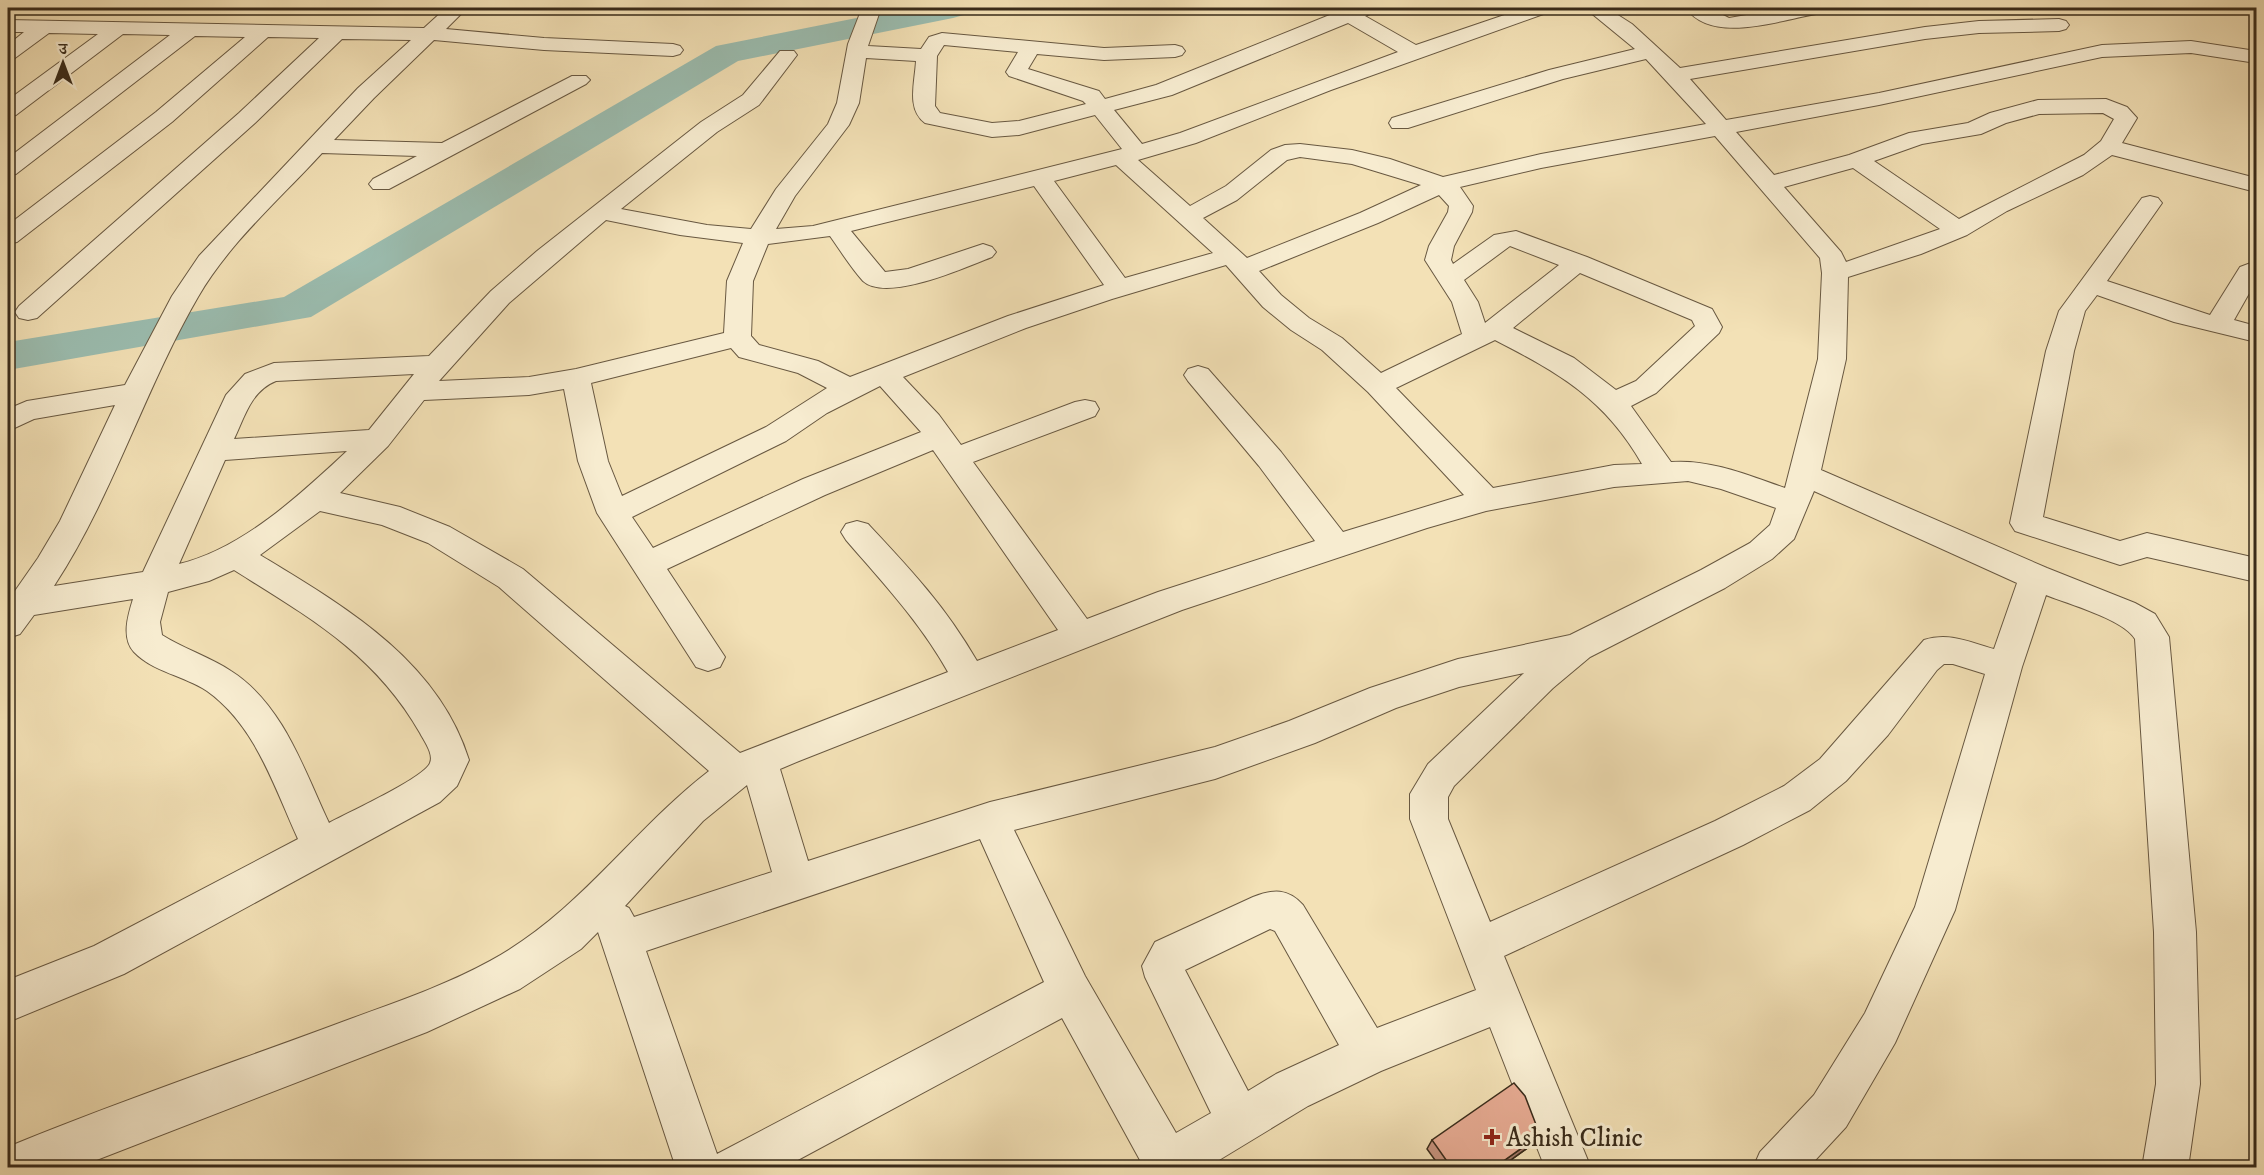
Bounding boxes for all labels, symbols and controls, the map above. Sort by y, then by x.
north arrow [33,33,93,93]
text: उ [58,39,69,59]
place label: Ashish Clinic [1506,1122,1643,1155]
marker: Ashish Clinic [1483,1128,1501,1146]

